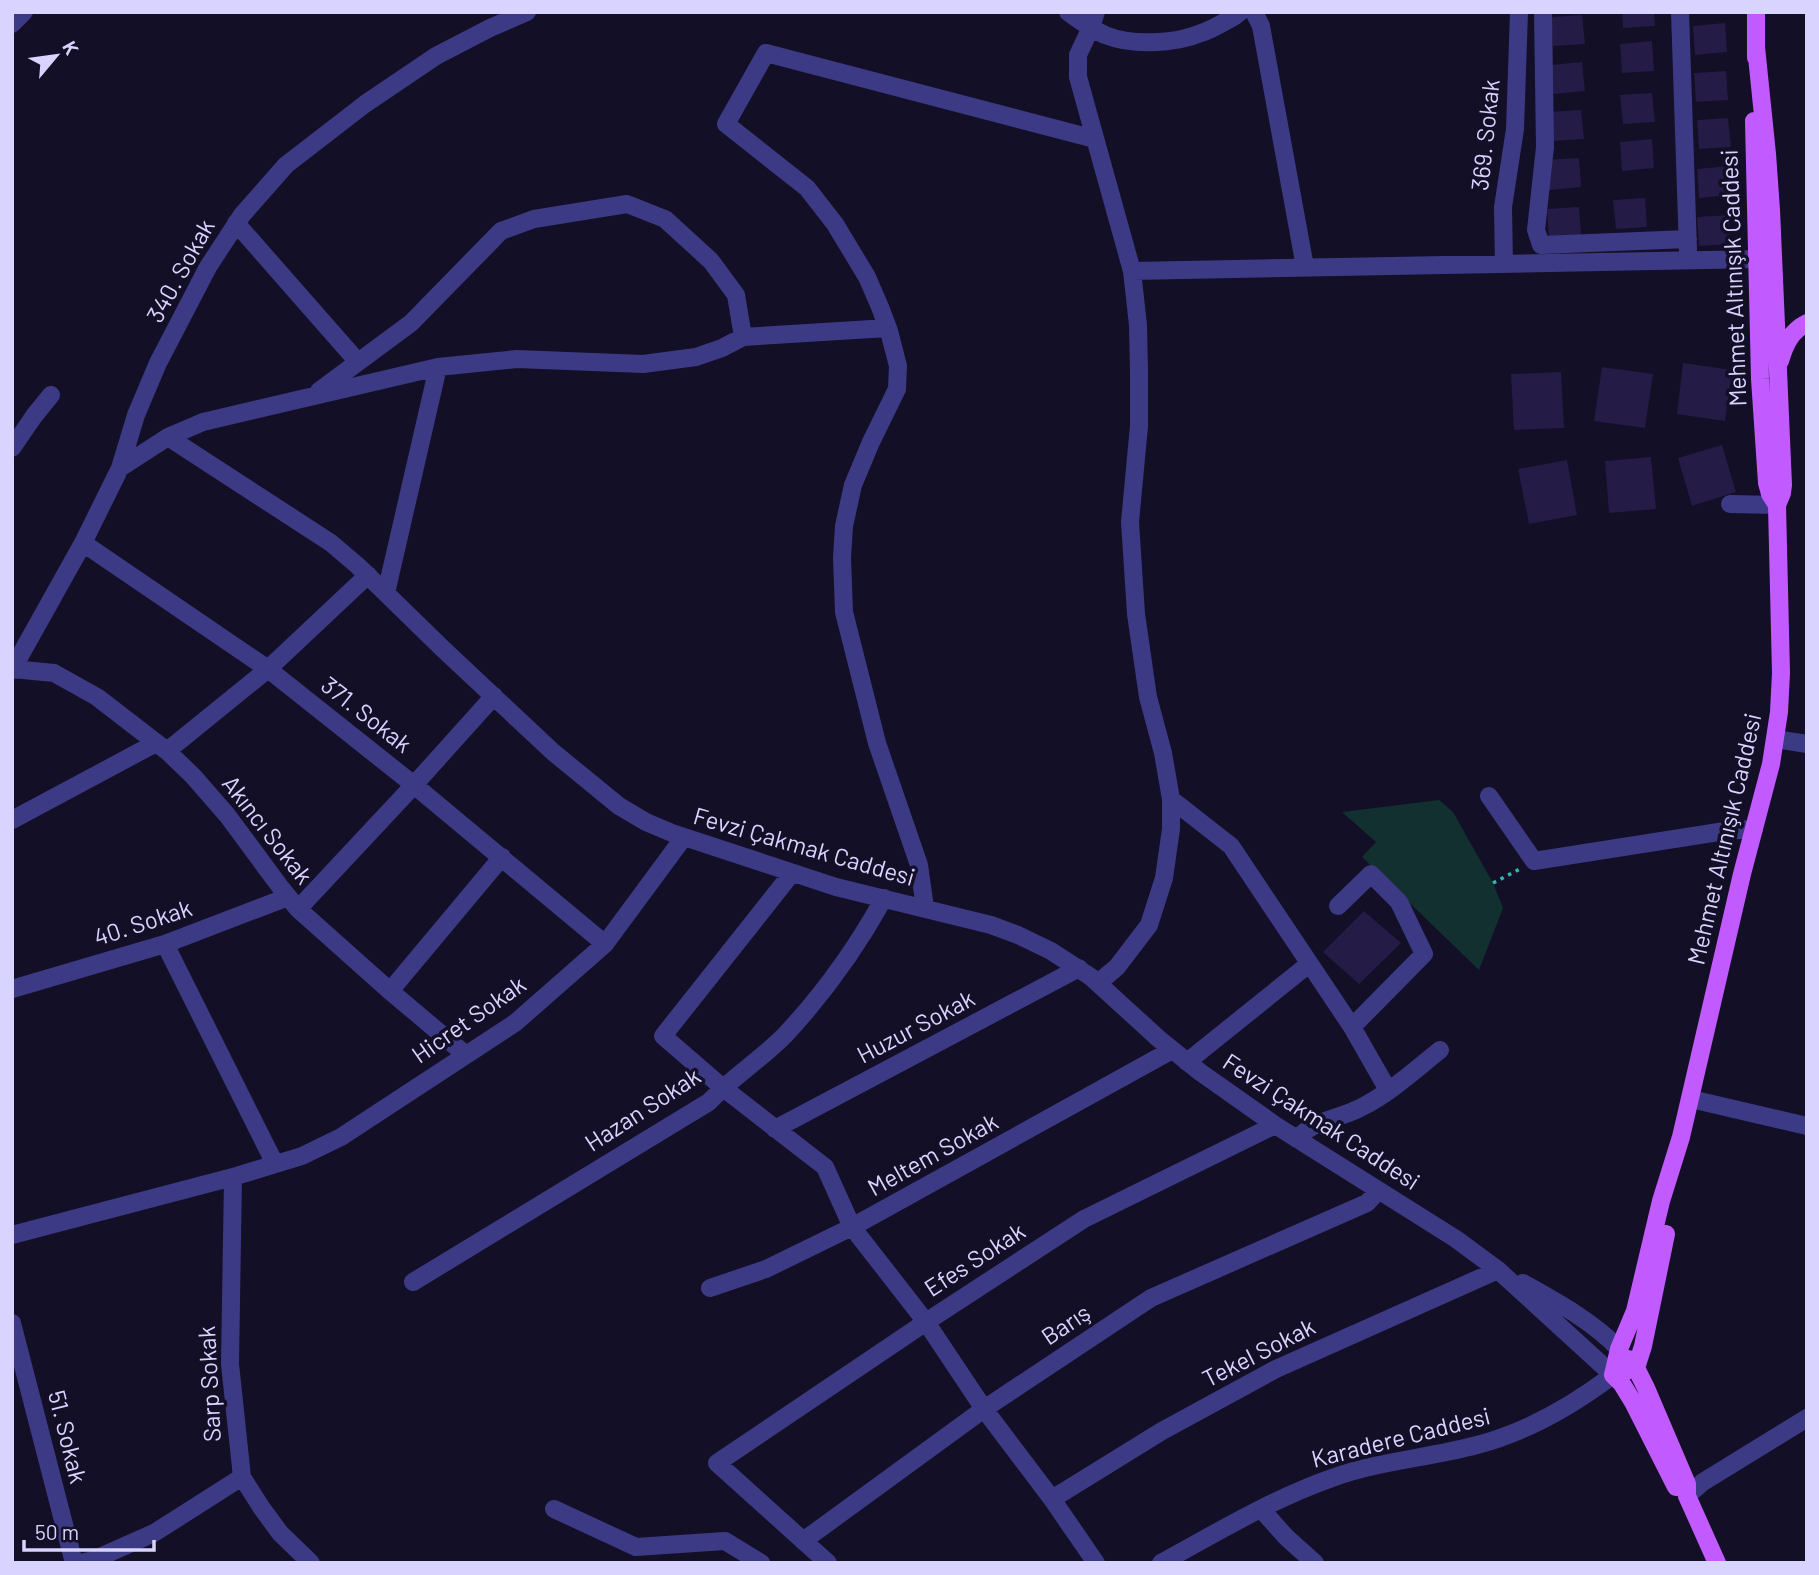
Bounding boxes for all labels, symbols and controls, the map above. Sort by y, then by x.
north arrow [21,21,91,91]
text: K [58,37,84,58]
street label: 369. Sokak [1464,78,1505,192]
street label: Mehmet Altınışık Caddesi [1714,149,1751,407]
street label: 340. Sokak [139,213,220,327]
street label: 371. Sokak [316,669,418,758]
street label: Mehmet Altınışık Caddesi [1680,710,1767,967]
street label: Akıncı Sokak [217,769,320,889]
street label: Fevzi Çakmak Caddesi [690,800,918,891]
street label: 40. Sokak [90,892,195,951]
street label: Hicret Sokak [406,969,531,1069]
street label: Huzur Sokak [852,983,979,1069]
street label: Fevzi Çakmak Caddesi [1218,1046,1426,1195]
street label: Hazan Sokak [579,1061,705,1157]
street label: Meltem Sokak [862,1106,1002,1201]
street label: Efes Sokak [918,1216,1030,1302]
street label: Barış [1035,1297,1095,1350]
street label: Tekel Sokak [1197,1311,1320,1392]
street label: Sarp Sokak [191,1325,226,1443]
street label: 51. Sokak [43,1387,94,1486]
street label: Karadere Caddesi [1308,1400,1493,1473]
scale bar [24,1508,154,1552]
text: 50 m [35,1519,79,1544]

